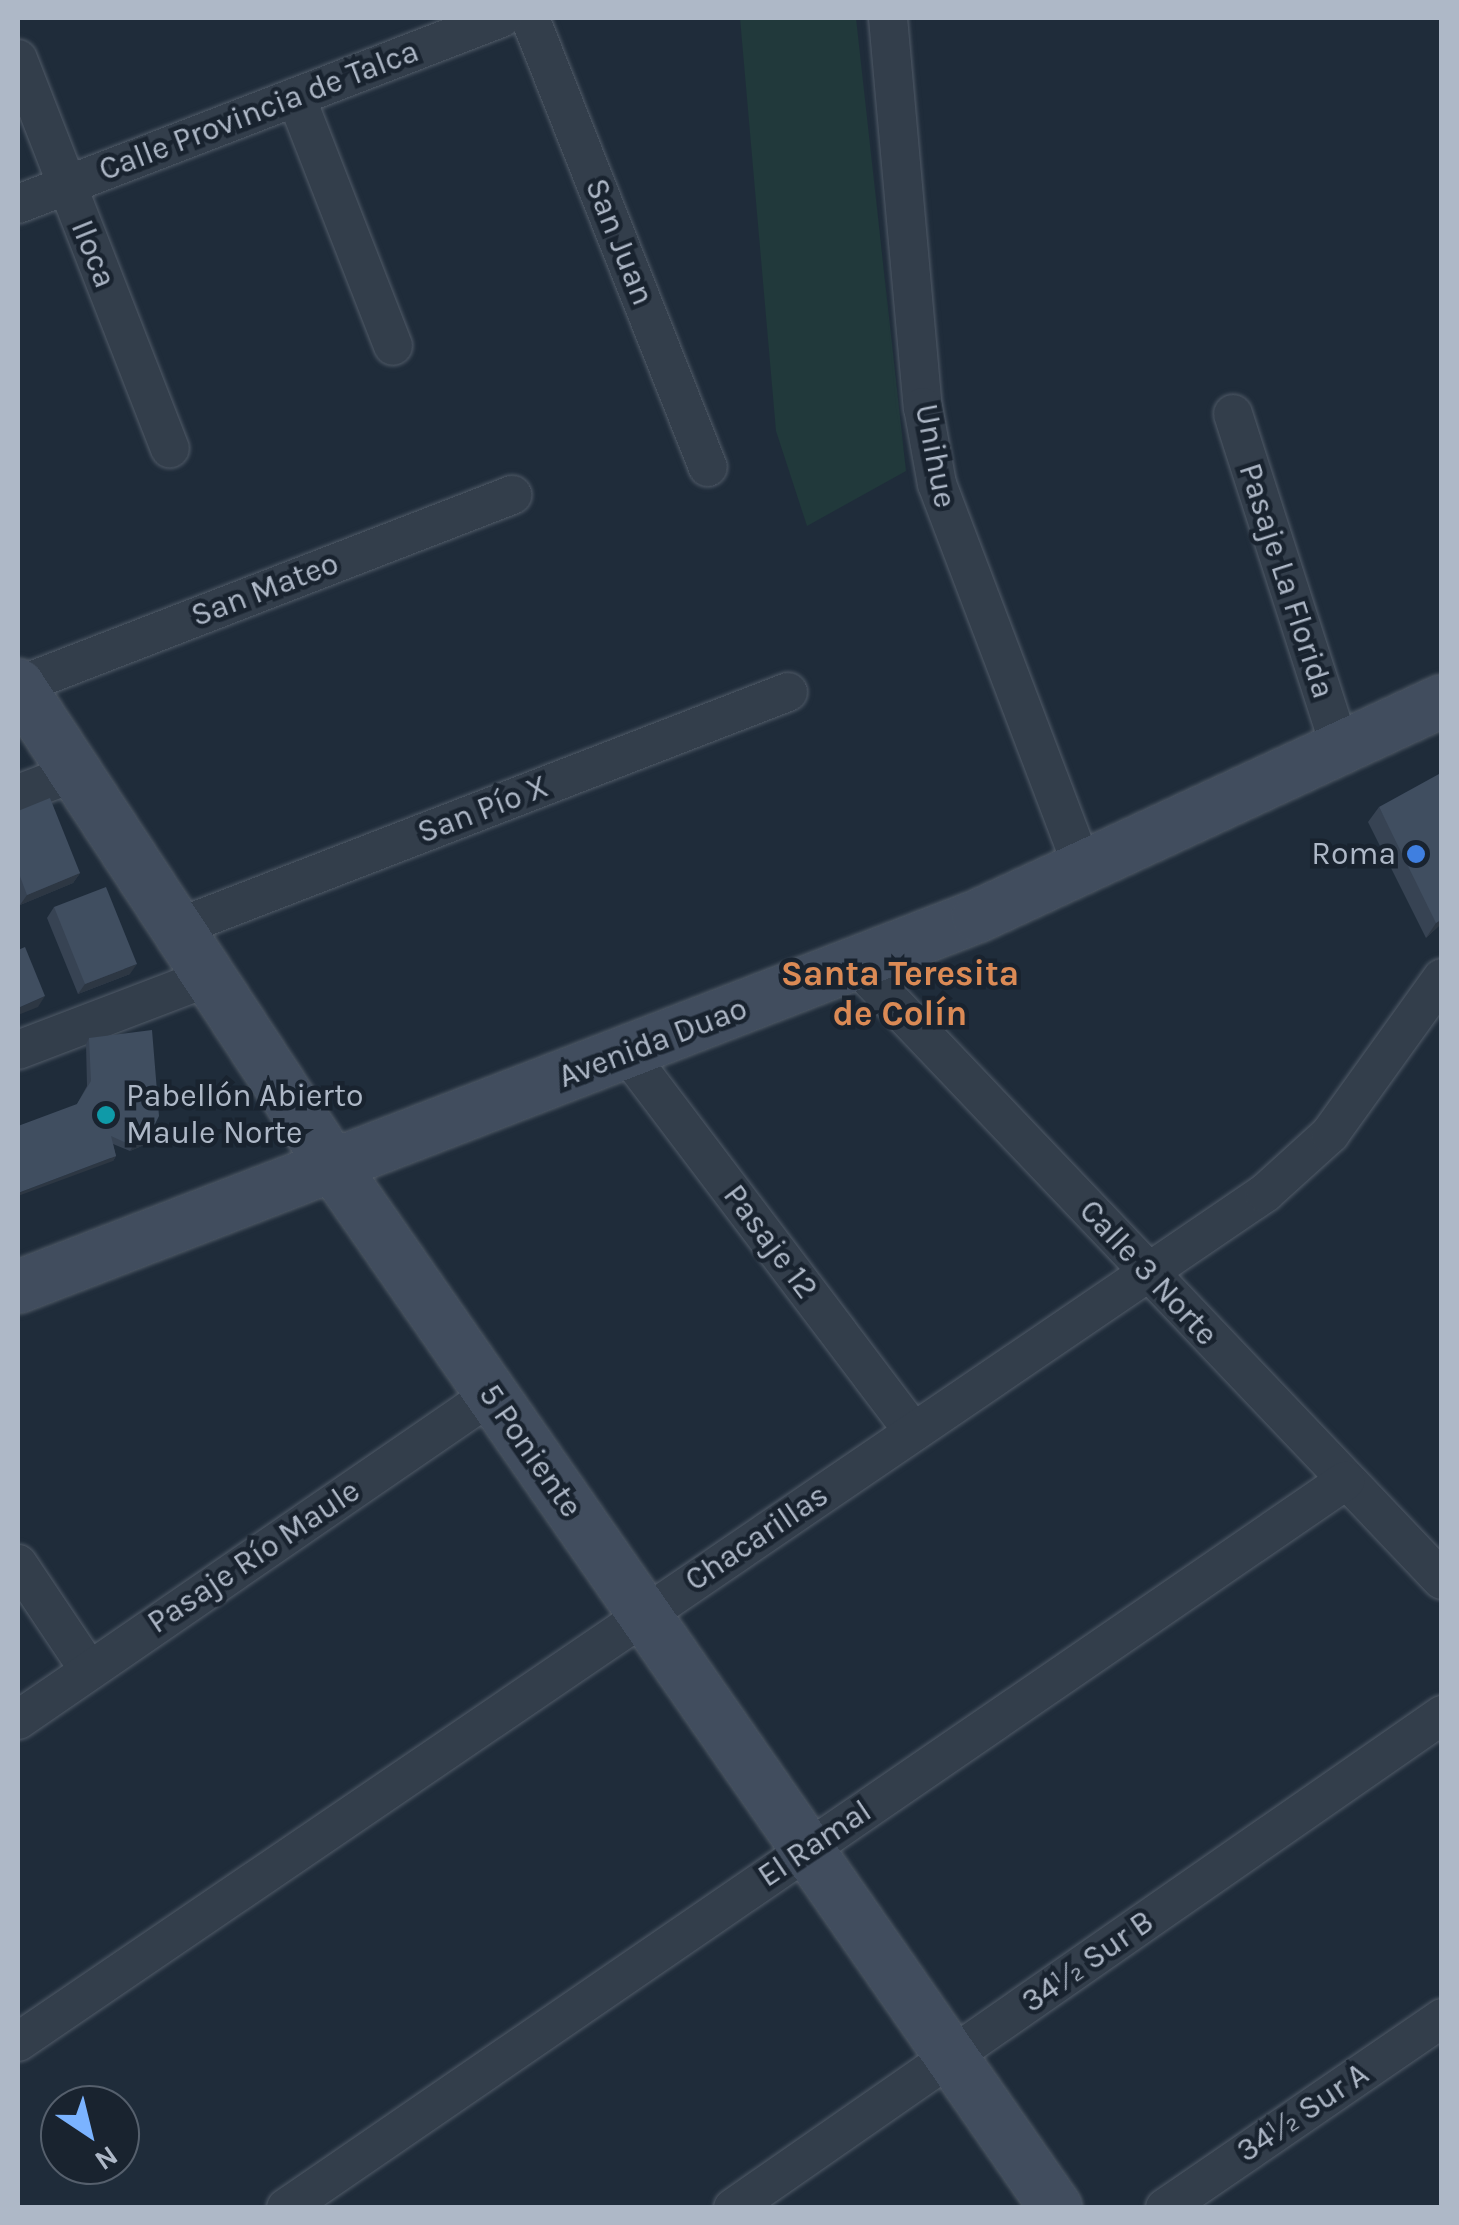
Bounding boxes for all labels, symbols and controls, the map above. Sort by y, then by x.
street label: Calle Provincia de Talca [94,32,424,190]
street label: San Juan [576,173,662,311]
street label: Iloca [62,215,124,293]
street label: Unihue [906,401,964,511]
street label: Pasaje La Florida [1230,459,1342,703]
street label: San Mateo [186,544,344,636]
street label: San Pío X [412,768,554,852]
place label: Roma [1311,835,1396,873]
marker: Roma [1405,843,1427,865]
district label: Santa Teresita de Colín [781,953,1019,1035]
street label: Avenida Duao [553,989,753,1097]
place label: Pabellón Abierto Maule Norte [126,1078,363,1153]
marker: Pabellón Abierto Maule Norte [95,1104,117,1126]
street label: Pasaje 12 [715,1177,825,1307]
street label: Calle 3 Norte [1071,1192,1225,1354]
street label: 5 Poniente [470,1377,590,1525]
street label: Pasaje Río Maule [141,1472,367,1642]
street label: Chacarillas [678,1476,836,1600]
street label: El Ramal [751,1792,879,1896]
street label: 34½ Sur B [1015,1903,1161,2021]
street label: 34½ Sur A [1230,2055,1376,2171]
north arrow [40,2085,140,2185]
text: N [89,2139,124,2178]

